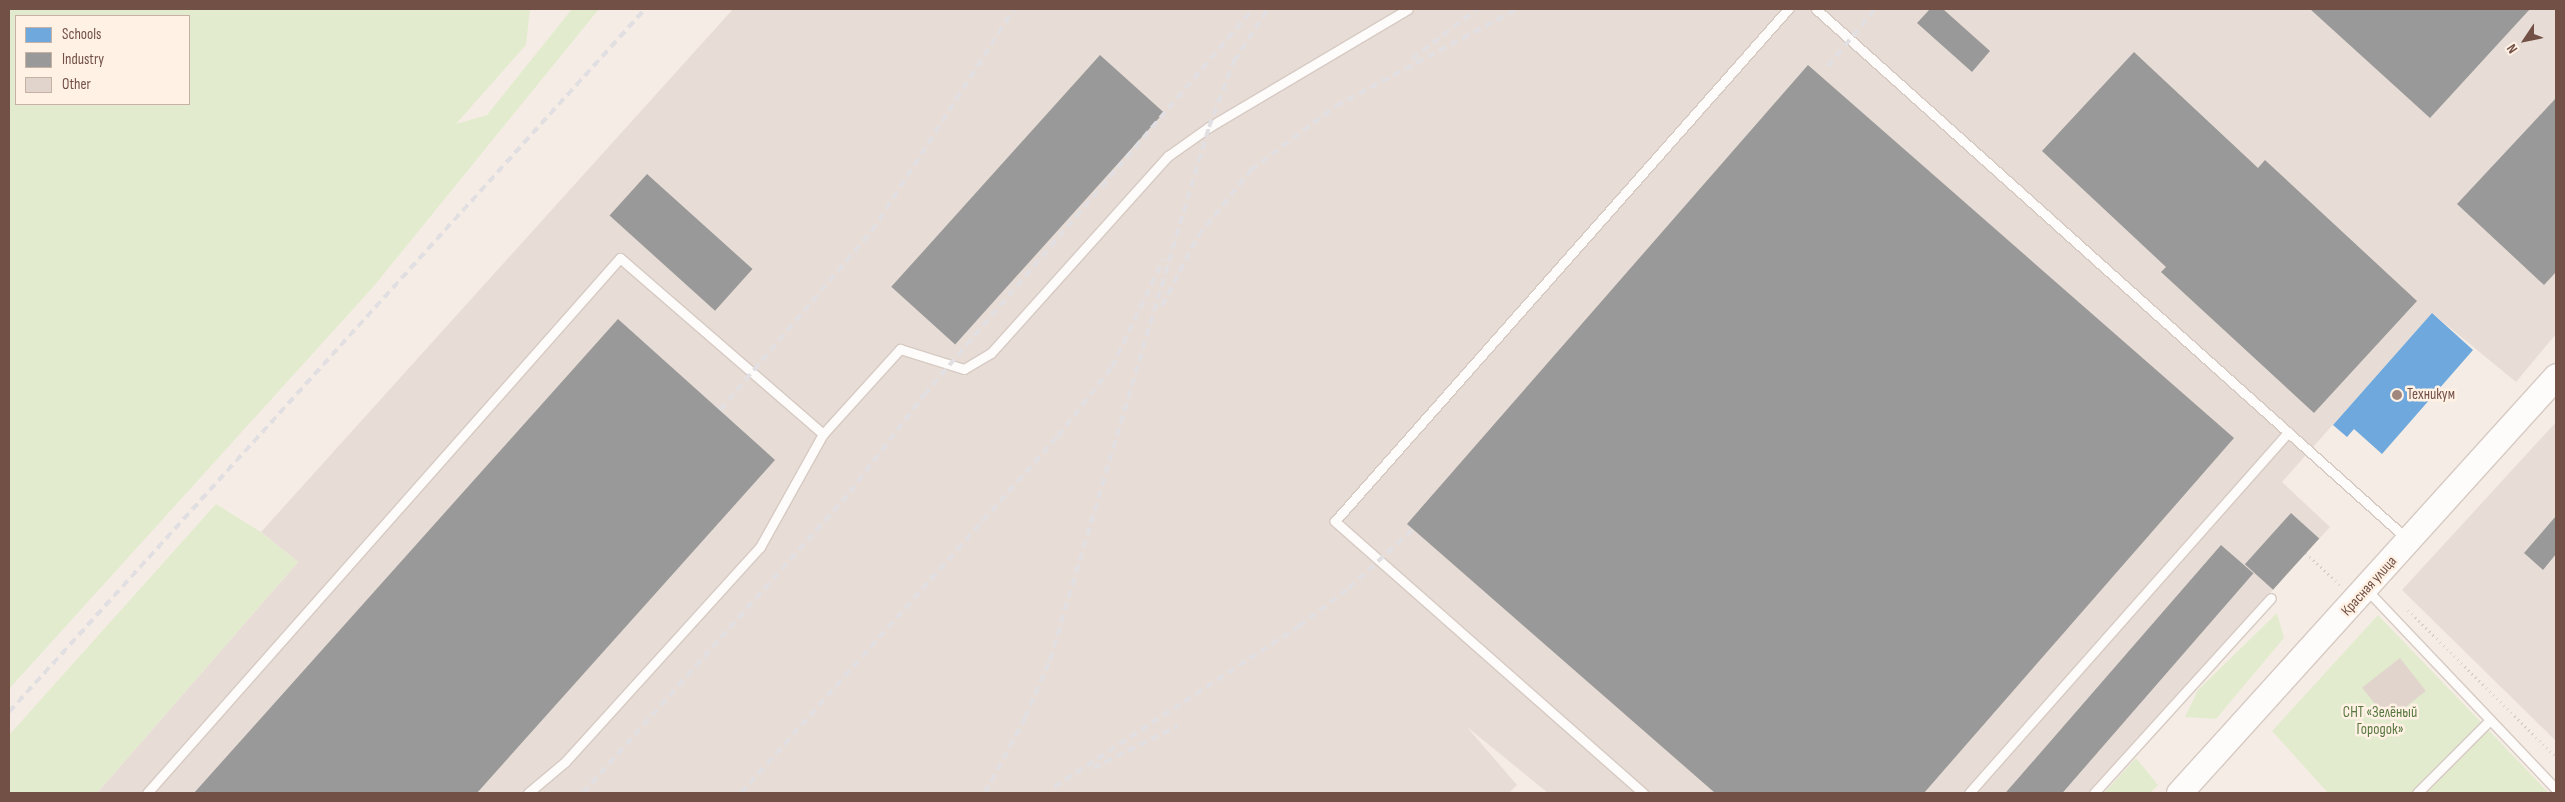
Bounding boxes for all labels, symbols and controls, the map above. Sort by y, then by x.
legend [15,15,190,105]
north arrow [2500,15,2550,65]
text: Schools [62,25,101,44]
text: N [2503,41,2521,57]
text: Industry [62,50,104,69]
text: Other [62,75,91,94]
place label: Техникум [2407,386,2455,404]
marker: Техникум [2391,389,2403,401]
street label: Красная улица [2338,552,2400,620]
park label: СНТ «Зелёный Городок» [2343,703,2417,738]

